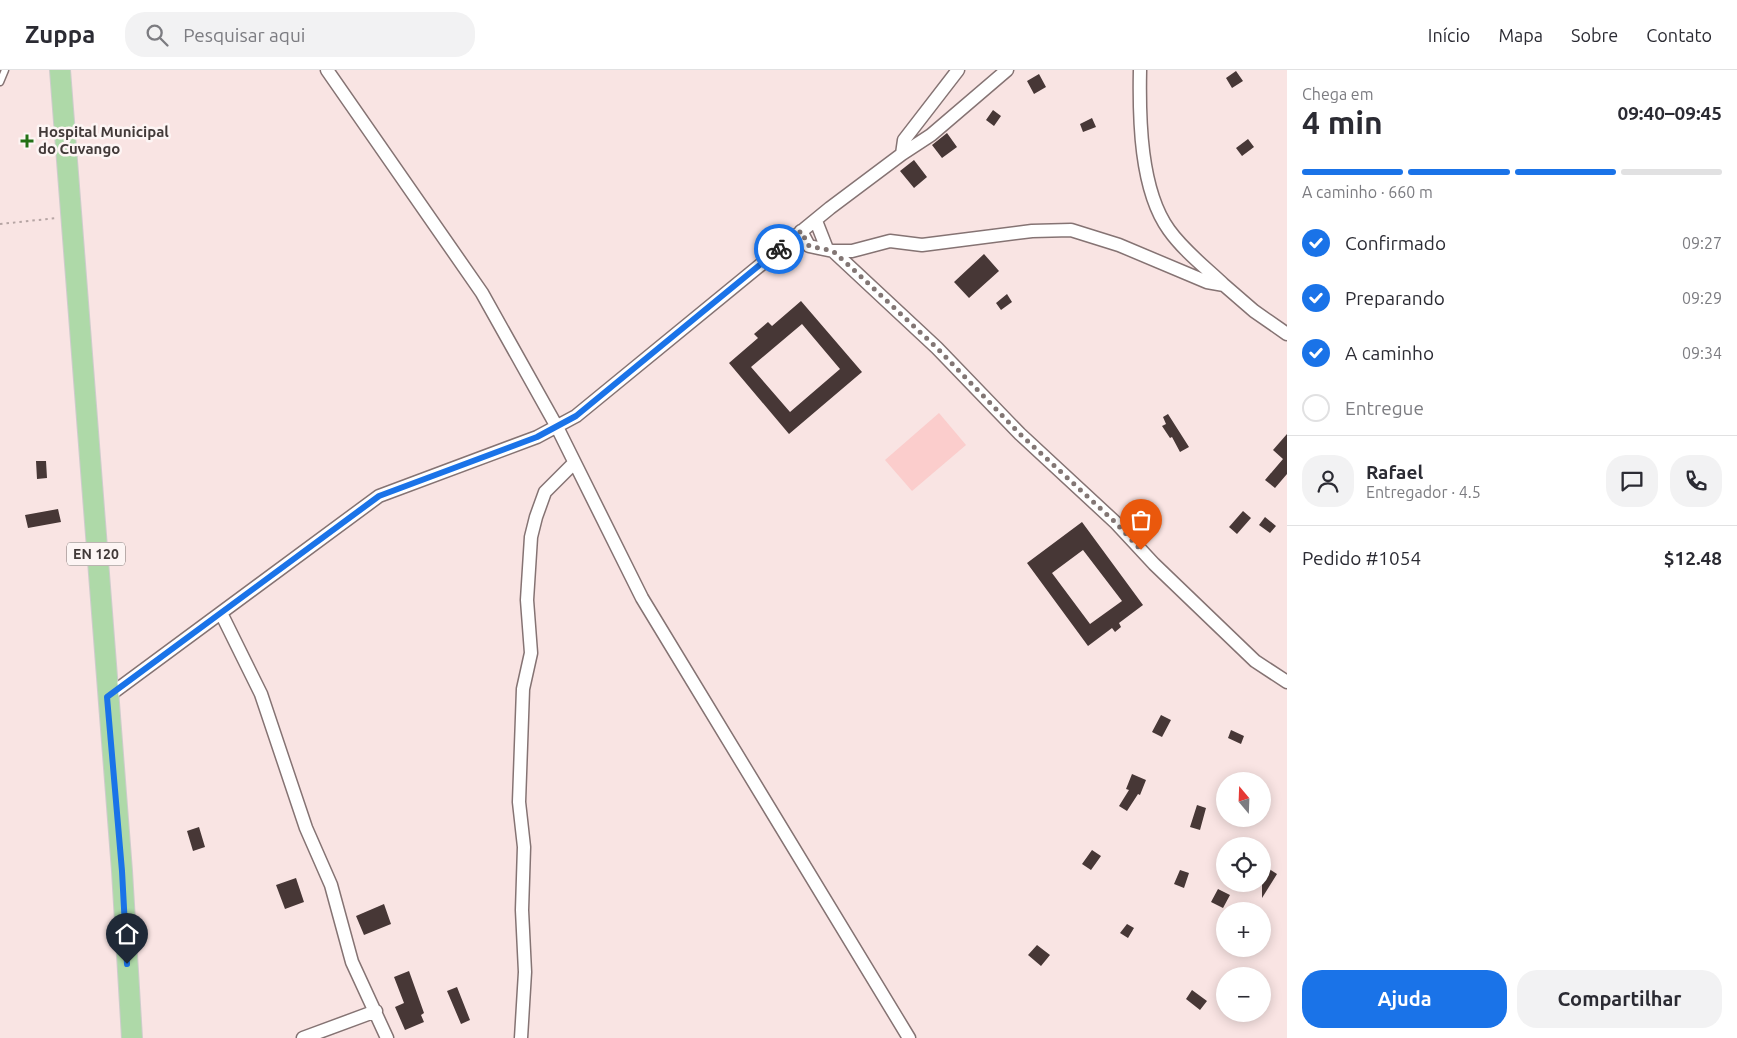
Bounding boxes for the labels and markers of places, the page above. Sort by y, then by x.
place label: Hospital Municipal do Cuvango [38,123,169,157]
marker: Hospital Municipal do Cuvango [20,134,34,148]
pin [1120,499,1162,550]
pin [106,913,148,964]

